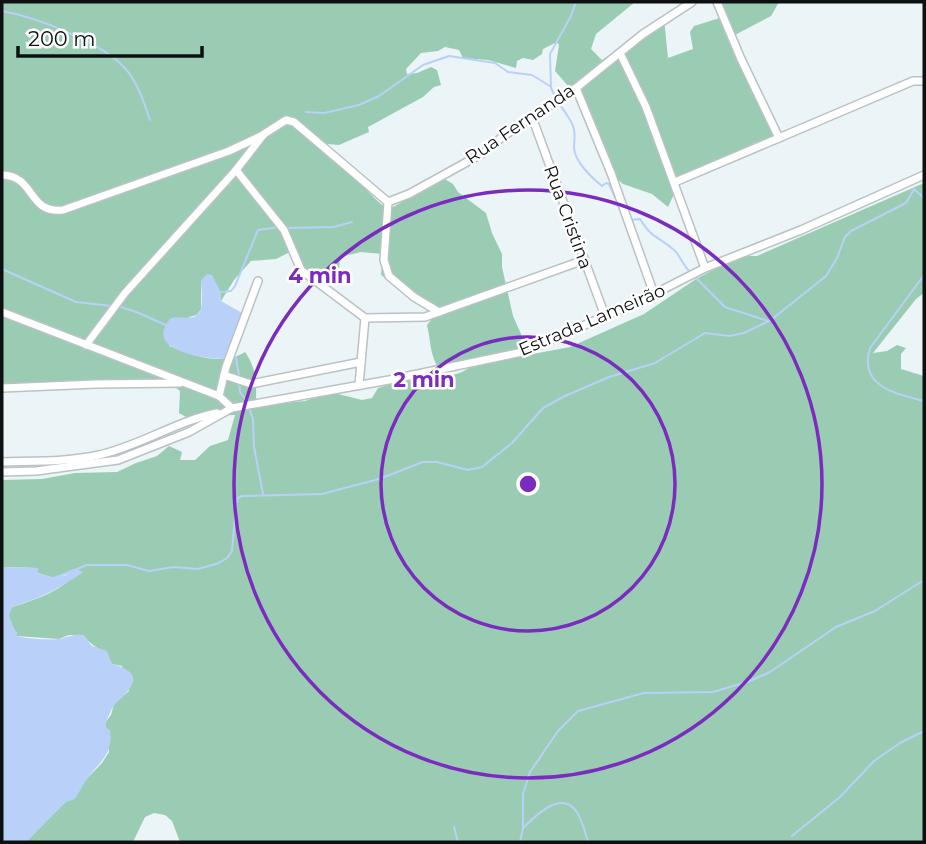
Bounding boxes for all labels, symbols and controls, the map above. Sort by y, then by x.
scale bar [18,14,201,58]
text: 200 m [28,26,95,51]
street label: Rua Fernanda [461,79,579,169]
street label: Rua Cristina [539,162,597,272]
text: 4 min [288,263,352,288]
street label: Estrada Lameirão [515,279,669,361]
text: 2 min [393,367,455,392]
centre of rings [516,472,540,496]

